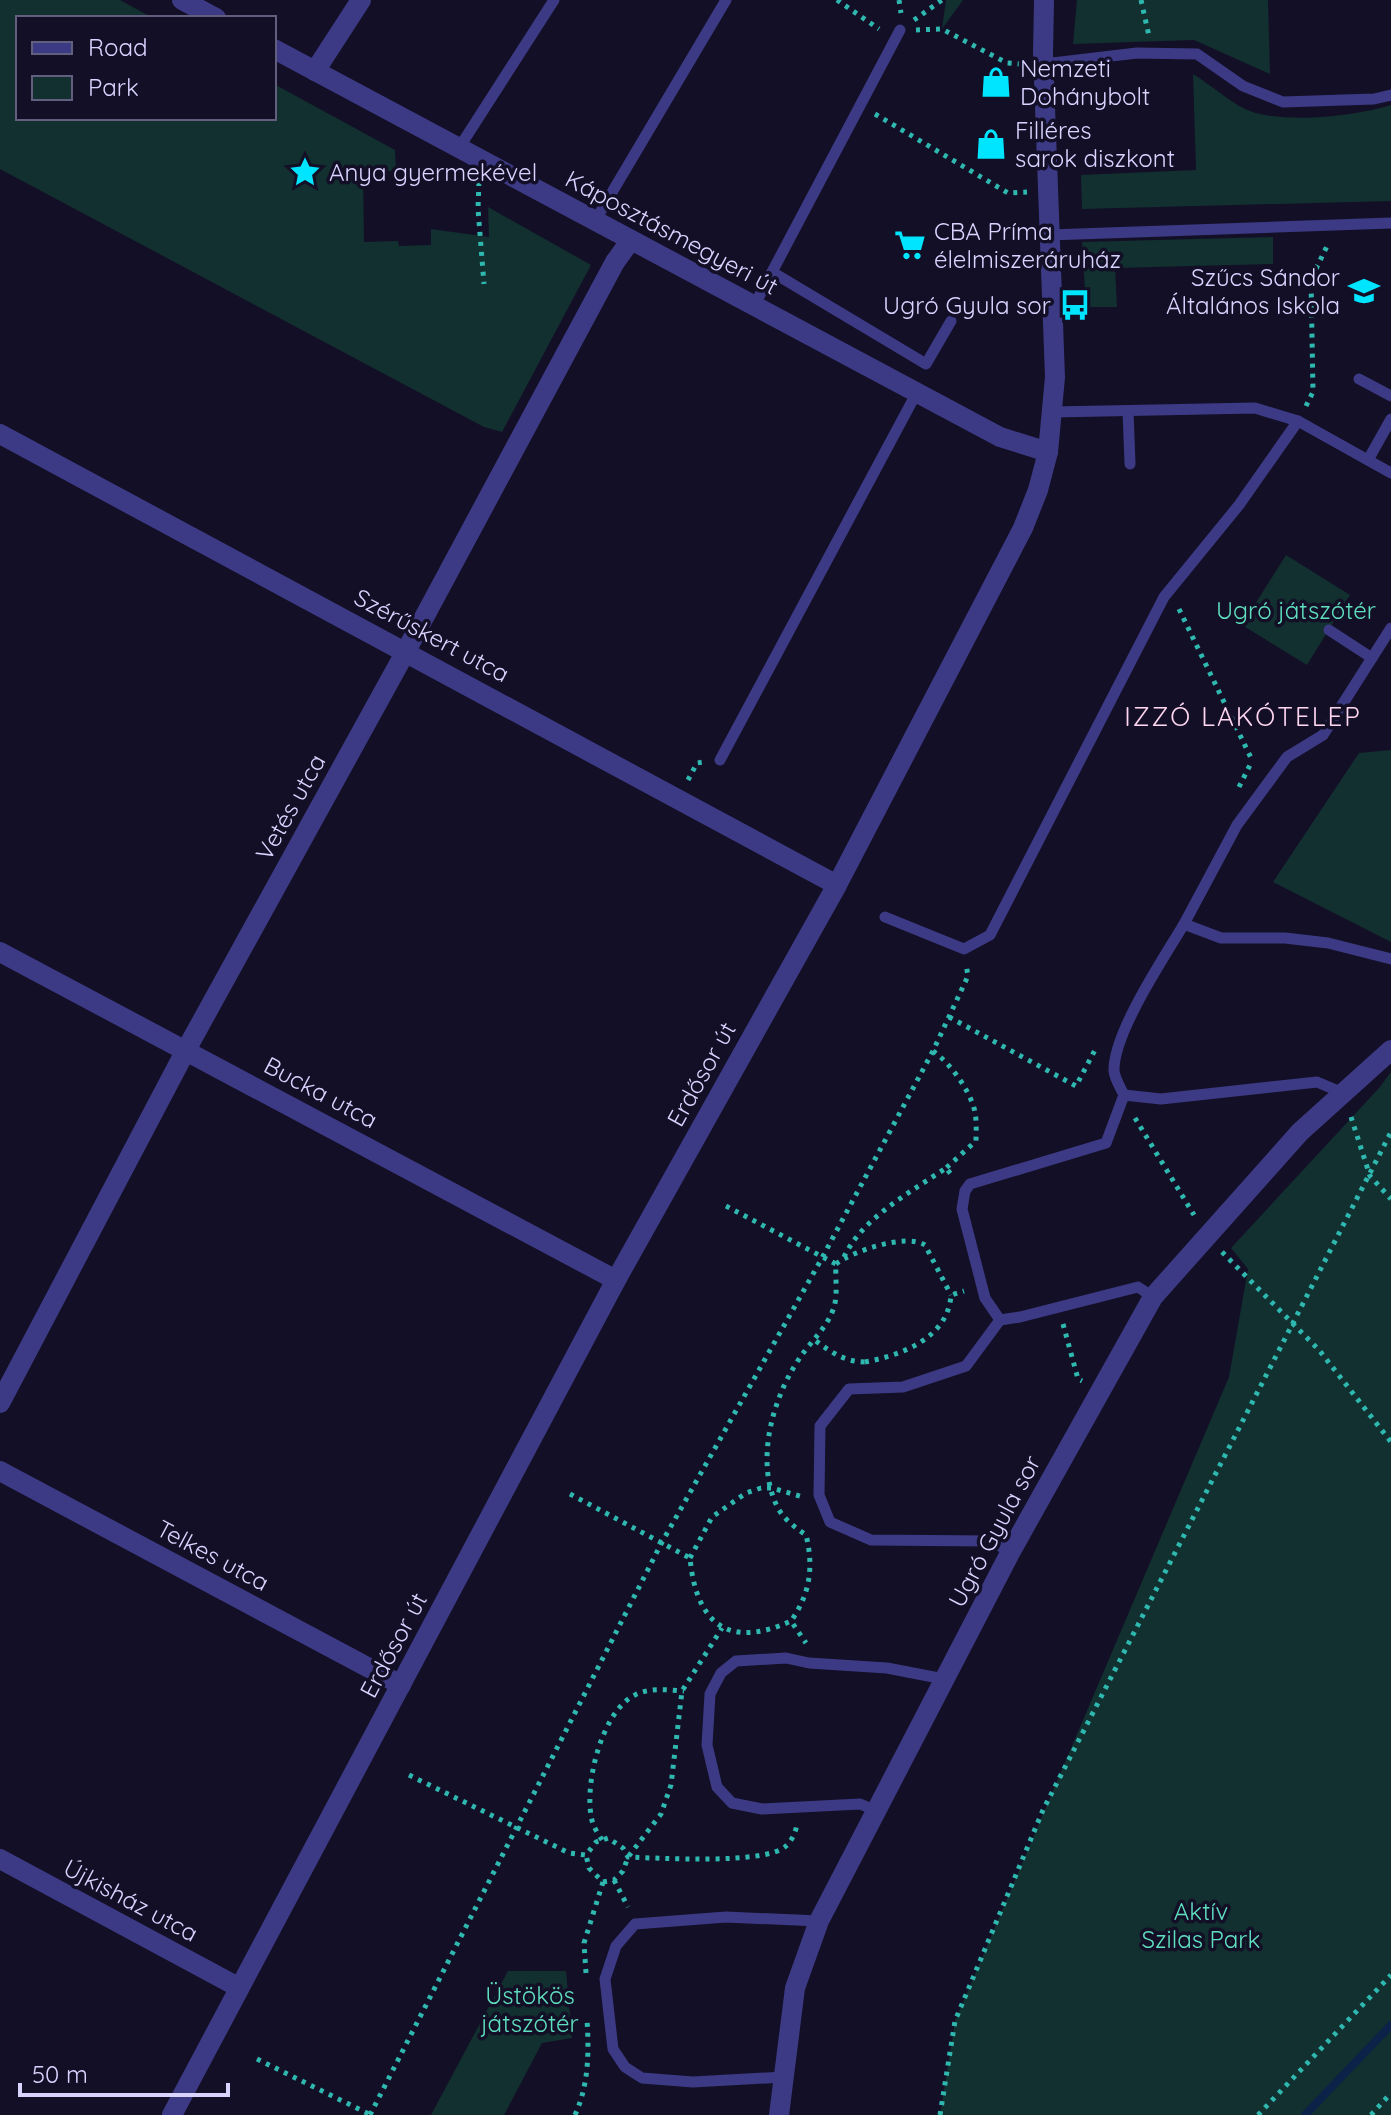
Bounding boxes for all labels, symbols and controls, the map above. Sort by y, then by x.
legend [16,16,276,120]
text: Road [88,32,148,62]
place label: Nemzeti Dohánybolt [1020,53,1150,111]
shop icon: Nemzeti Dohánybolt [979,65,1013,99]
text: Park [88,72,139,102]
place label: Filléres sarok diszkont [1015,115,1175,173]
shop icon: Filléres sarok diszkont [974,127,1008,161]
place icon: Anya gyermekével [288,155,322,189]
place label: Anya gyermekével [329,157,537,187]
street label: Káposztásmegyeri út [561,163,783,301]
place label: CBA Príma élelmiszeráruház [934,216,1121,274]
supermarket icon: CBA Príma élelmiszeráruház [893,228,927,262]
place label: Szűcs Sándor Általános Iskola [1166,262,1340,320]
school or university icon: Szűcs Sándor Általános Iskola [1347,274,1381,308]
bus stop icon: Ugró Gyula sor [1058,288,1092,322]
place label: Ugró Gyula sor [883,290,1051,320]
street label: Szérűskert utca [350,582,514,688]
park label: Ugró játszótér [1216,595,1376,625]
district label: IZZÓ LAKÓTELEP [1124,700,1362,733]
street label: Vetés utca [249,749,331,865]
street label: Erdősor út [660,1017,742,1131]
street label: Bucka utca [259,1050,383,1134]
street label: Ugró Gyula sor [941,1450,1047,1612]
street label: Telkes utca [152,1513,274,1597]
street label: Erdősor út [353,1587,433,1703]
street label: Újkisház utca [59,1852,203,1948]
park label: Aktív Szilas Park [1142,1896,1260,1954]
park label: Üstökös játszótér [480,1980,579,2038]
scale bar [20,2047,228,2097]
text: 50 m [32,2059,88,2089]

